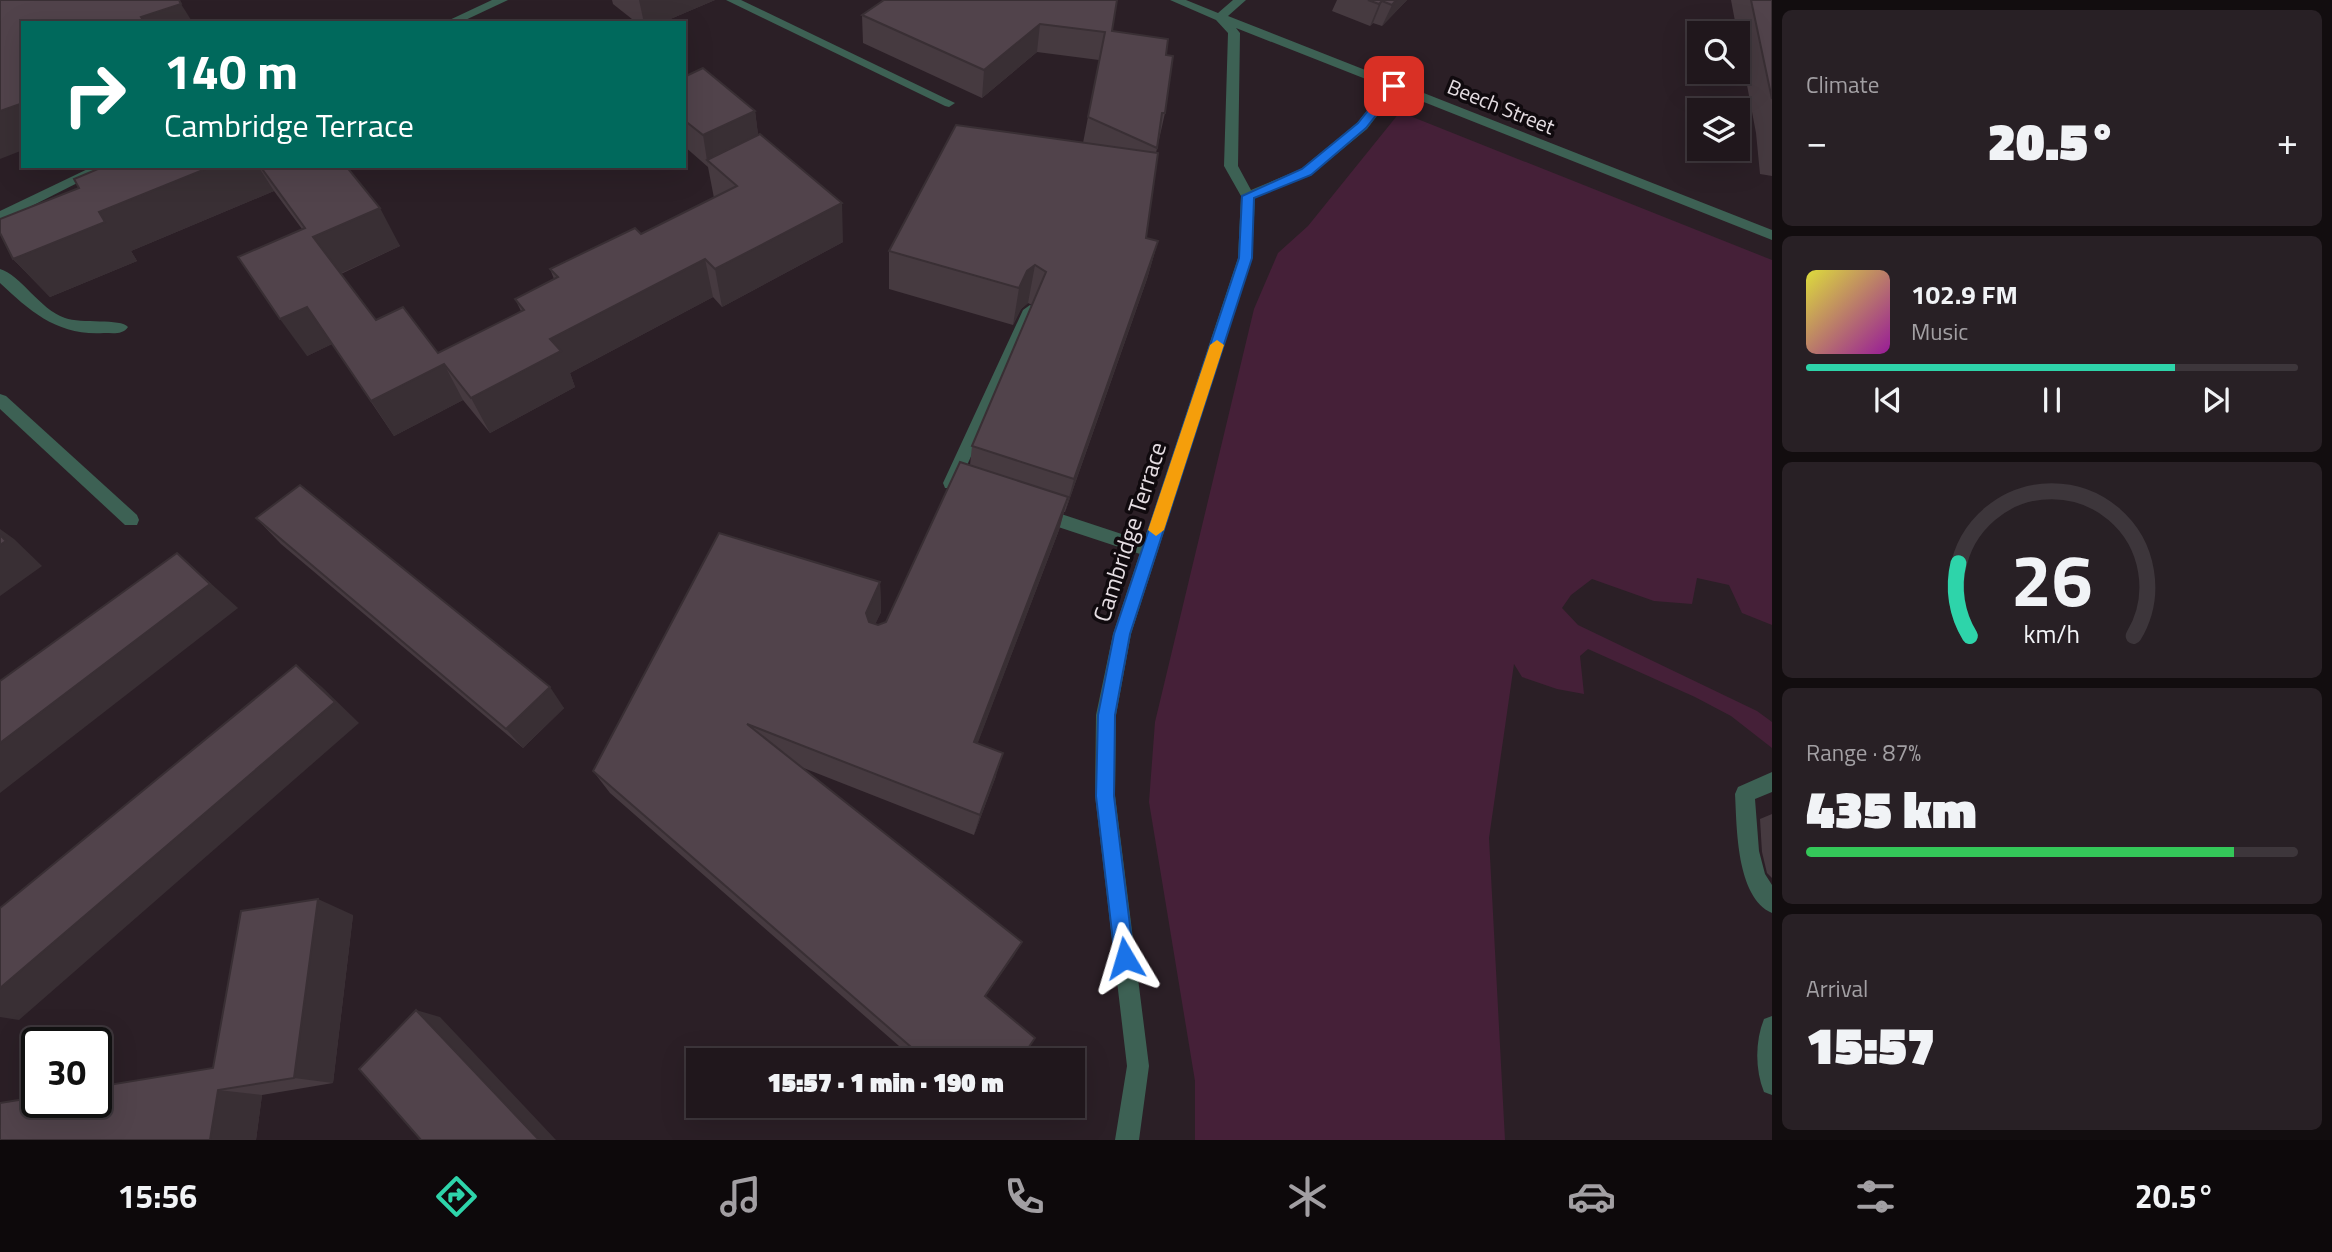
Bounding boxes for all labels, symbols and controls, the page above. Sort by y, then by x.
map controls [1687,21,1750,161]
button: search [1687,21,1750,84]
text: 140 m [164,33,298,108]
icon: right [49,49,140,140]
pin [1364,56,1424,116]
icon: arrive [1375,67,1413,105]
text: Climate [1806,67,1879,102]
street label: Beech Street [1443,70,1560,142]
button: layers [1687,98,1750,161]
text: Cambridge Terrace [164,101,414,149]
text: 20.5° [1987,101,2117,180]
text: − [1806,112,1827,170]
text: + [2277,112,2298,170]
text: 102.9 FM [1911,275,2018,314]
text: Music [1911,314,1968,349]
icon: previous [1869,381,1907,419]
icon: pause [2033,381,2071,419]
icon: next [2197,381,2235,419]
street label: Cambridge Terrace [1083,437,1175,626]
text: 26 [2011,524,2093,634]
text: km/h [2024,615,2080,653]
text: Range · 87% [1806,735,1921,770]
text: 435 km [1806,769,1977,848]
position arrow [1088,921,1162,995]
text: Arrival [1806,971,1868,1006]
text: 15:57 [1806,1005,1935,1084]
speed limit sign: 30 [21,1027,112,1118]
text: 15:57 · 1 min · 190 m [767,1063,1004,1102]
text: 15:56 [117,1172,197,1220]
icon: directions [432,1172,481,1221]
icon: music [716,1172,765,1221]
icon: phone [1000,1172,1049,1221]
icon: climate [1283,1172,1332,1221]
icon: car [1567,1172,1616,1221]
icon: filters [1851,1172,1900,1221]
text: 20.5° [2135,1172,2215,1220]

